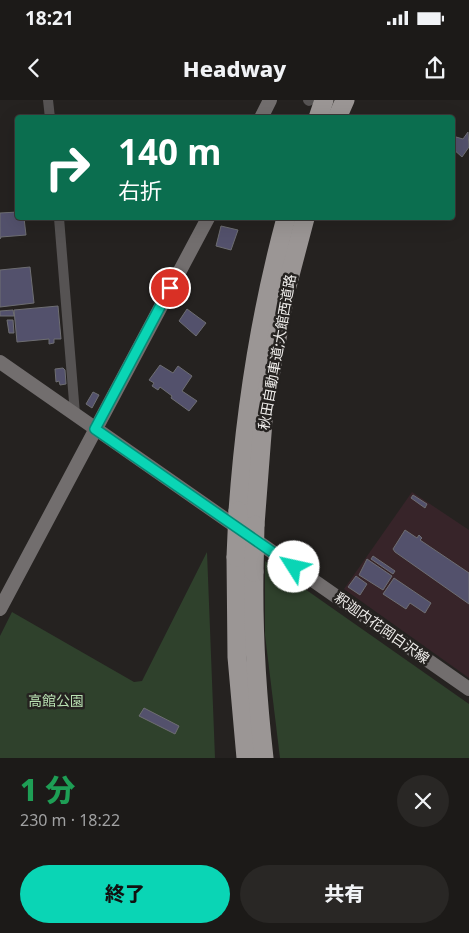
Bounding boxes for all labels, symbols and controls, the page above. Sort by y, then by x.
text: 18:21 [25,5,74,31]
text: Headway [183,53,286,83]
icon: back [20,54,48,82]
icon: share [421,54,449,82]
text: 140 m [118,128,221,175]
icon: right [35,135,100,200]
text: 右折 [118,175,162,205]
pin [149,267,191,309]
street label: 秋田自動車道;大館西道路 [253,273,300,431]
icon: arrive [156,274,184,302]
position arrow [267,540,319,592]
street label: 釈迦内花岡白沢線 [331,588,434,667]
park label: 高館公園 [28,691,84,710]
text: 1 分 [20,769,75,810]
button: close [397,775,449,827]
text: 230 m · 18:22 [20,809,120,831]
button: 終了 [20,865,230,923]
button: 共有 [240,865,449,923]

